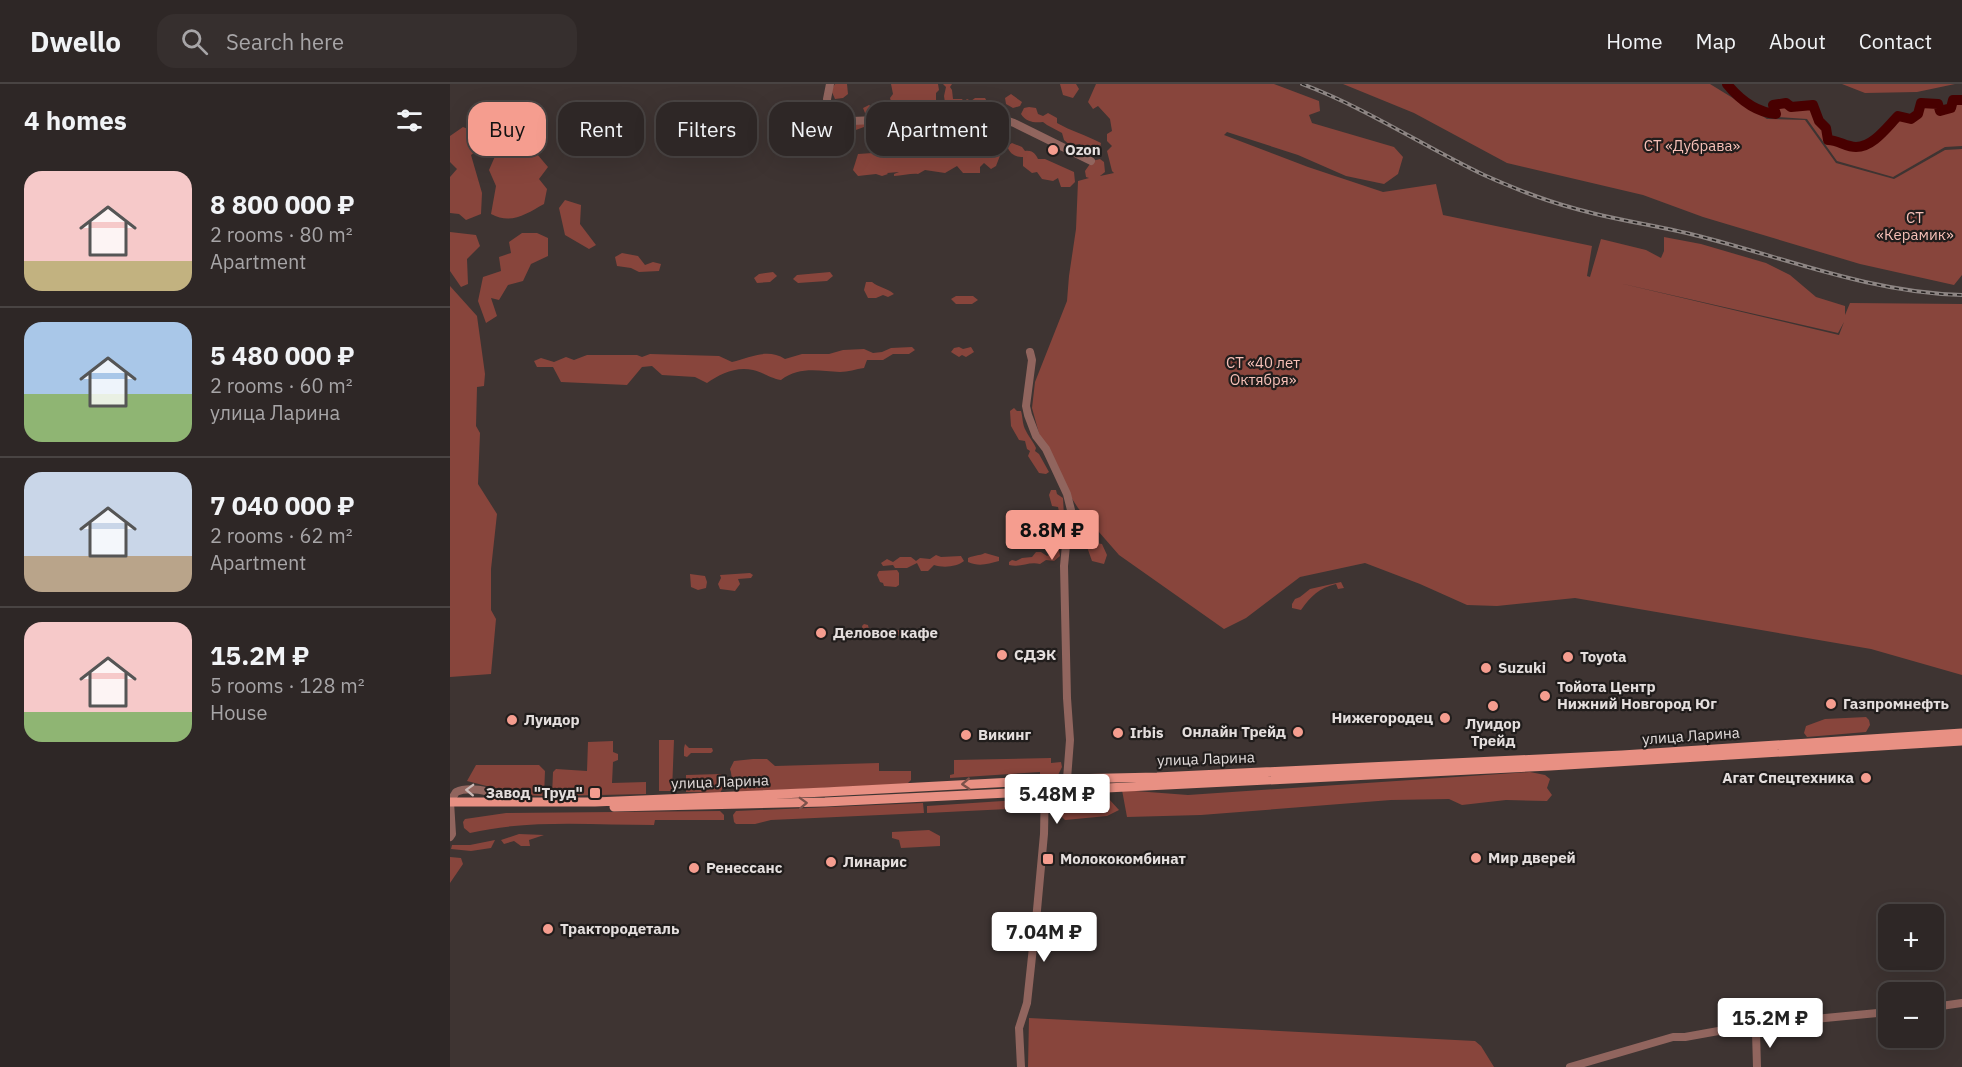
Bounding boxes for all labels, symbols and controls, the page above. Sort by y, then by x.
search box [157,14,577,68]
text: Dwello [30,23,121,60]
icon: search [178,25,211,58]
text: Search here [226,27,344,56]
text: Home [1606,27,1663,55]
text: Map [1696,27,1736,55]
text: About [1769,27,1826,55]
text: Contact [1859,27,1932,55]
chip: Buy [468,102,546,156]
chip: Rent [558,102,644,156]
chip: Filters [656,102,757,156]
chip: New [769,102,854,156]
chip: Apartment [866,102,1009,156]
text: 4 homes [24,103,127,137]
icon: filters [393,104,426,137]
park label: СТ «Дубрава» [1644,136,1740,155]
place label: Ozon [1065,140,1101,159]
marker: Ozon [1046,143,1060,157]
text: 8 800 000 ₽ [210,187,355,221]
icon: home [72,195,144,267]
park label: СТ «Керамик» [1876,208,1954,244]
text: 2 rooms · 80 m² [210,221,353,248]
text: Apartment [210,248,306,275]
text: 5 480 000 ₽ [210,338,355,372]
icon: home [72,346,144,418]
park label: СТ «40 лет Октября» [1226,353,1300,389]
text: 2 rooms · 60 m² [210,372,353,399]
text: улица Ларина [210,399,340,426]
text: 7 040 000 ₽ [210,488,355,522]
icon: home [72,496,144,568]
pin: 8.8M ₽ [1003,510,1101,561]
text: 8.8M ₽ [1020,516,1084,543]
text: 2 rooms · 62 m² [210,522,353,549]
text: Apartment [210,549,306,576]
place label: Деловое кафе [833,623,938,642]
marker: Деловое кафе [814,626,828,640]
text: 15.2M ₽ [210,638,309,672]
place label: СДЭК [1014,645,1056,664]
icon: home [72,646,144,718]
place label: Toyota [1580,647,1627,666]
marker: СДЭК [995,648,1009,662]
marker: Toyota [1561,650,1575,664]
place label: Suzuki [1498,658,1546,677]
marker: Suzuki [1479,661,1493,675]
text: 5 rooms · 128 m² [210,672,365,699]
place label: Тойота Центр Нижний Новгород Юг [1557,677,1717,713]
marker: Тойота Центр Нижний Новгород Юг [1538,689,1552,703]
place label: Газпромнефть [1843,694,1950,713]
marker: Газпромнефть [1824,697,1838,711]
text: House [210,699,267,726]
marker: Луидор Трейд [1486,699,1500,713]
place label: Нижегородец [1331,708,1433,727]
place label: Луидор [524,710,580,729]
marker: Нижегородец [1438,711,1452,725]
marker: Луидор [505,713,519,727]
place label: Луидор Трейд [1465,714,1521,750]
place label: Онлайн Трейд [1182,722,1286,741]
place label: Irbis [1130,723,1164,742]
street label: улица Ларина [1642,723,1740,748]
place label: Викинг [978,725,1031,744]
marker: Онлайн Трейд [1291,725,1305,739]
marker: Irbis [1111,726,1125,740]
marker: Викинг [959,728,973,742]
street label: улица Ларина [1157,747,1255,770]
place label: Агат Спецтехника [1722,768,1854,787]
street label: улица Ларина [671,770,769,793]
marker: Агат Спецтехника [1859,771,1873,785]
pin: 5.48M ₽ [1002,774,1112,825]
one-way arrow [961,778,970,791]
text: 5.48M ₽ [1019,780,1095,807]
place label: Завод "Труд" [486,783,583,802]
one-way arrow [465,784,474,796]
marker: Завод "Труд" [588,786,602,800]
one-way arrow [798,796,807,809]
place label: Мир дверей [1488,848,1576,867]
place label: Молококомбинат [1060,849,1187,868]
marker: Мир дверей [1469,851,1483,865]
place label: Линарис [843,852,907,871]
marker: Молококомбинат [1041,852,1055,866]
marker: Линарис [824,855,838,869]
place label: Ренессанс [706,858,783,877]
marker: Ренессанс [687,861,701,875]
map controls [1878,904,1944,1048]
button: + [1878,904,1944,970]
pin: 7.04M ₽ [989,912,1099,963]
text: 7.04M ₽ [1006,918,1082,945]
place label: Трактородеталь [560,919,680,938]
marker: Трактородеталь [541,922,555,936]
button: − [1878,982,1944,1048]
pin: 15.2M ₽ [1715,998,1825,1049]
text: 15.2M ₽ [1732,1004,1808,1031]

